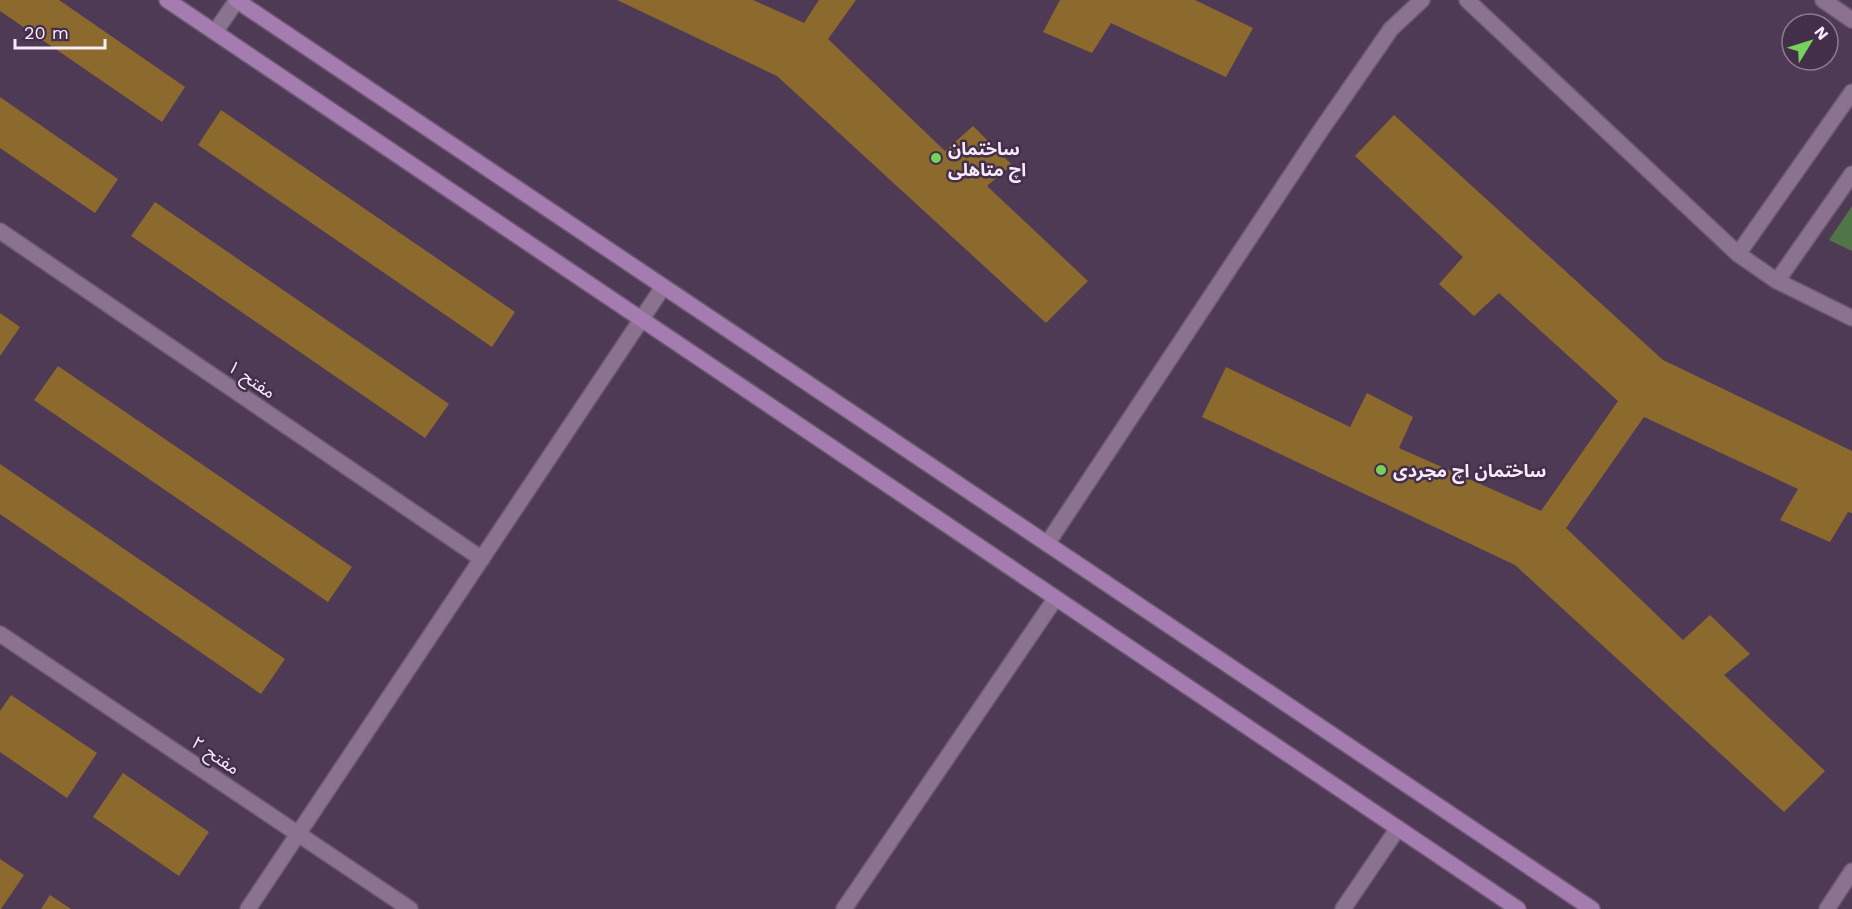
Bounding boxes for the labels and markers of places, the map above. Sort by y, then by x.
place label: ساختمان اچ متاهلی [948,138,1026,183]
marker: ساختمان اچ متاهلی [929,151,943,165]
place label: ساختمان اچ مجردی [1393,460,1546,484]
marker: ساختمان اچ مجردی [1374,463,1388,477]

